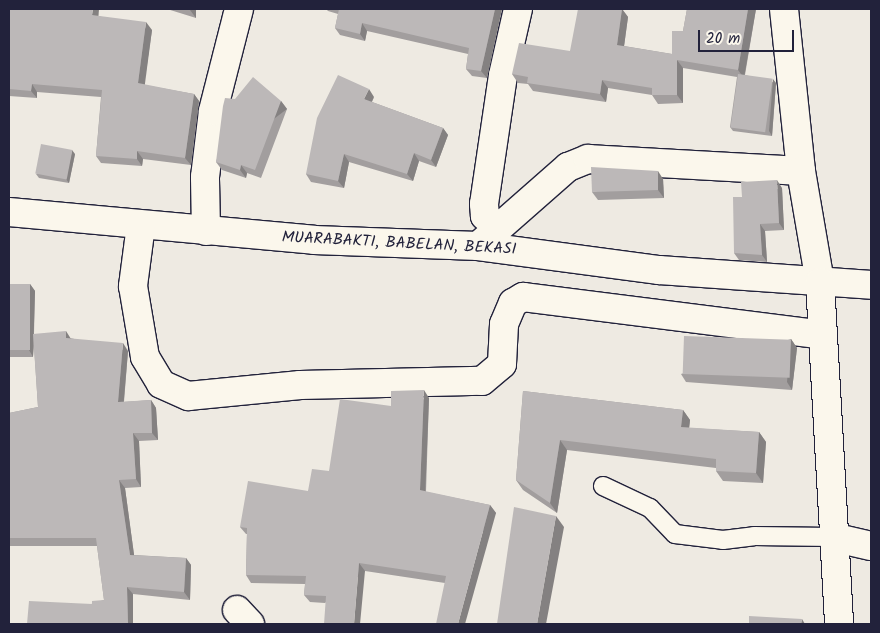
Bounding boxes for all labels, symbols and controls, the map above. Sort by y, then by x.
scale bar [700,20,796,52]
text: 20 m [706,27,740,51]
street label: MUARABAKTI, BABELAN, BEKASI [281,228,517,260]

